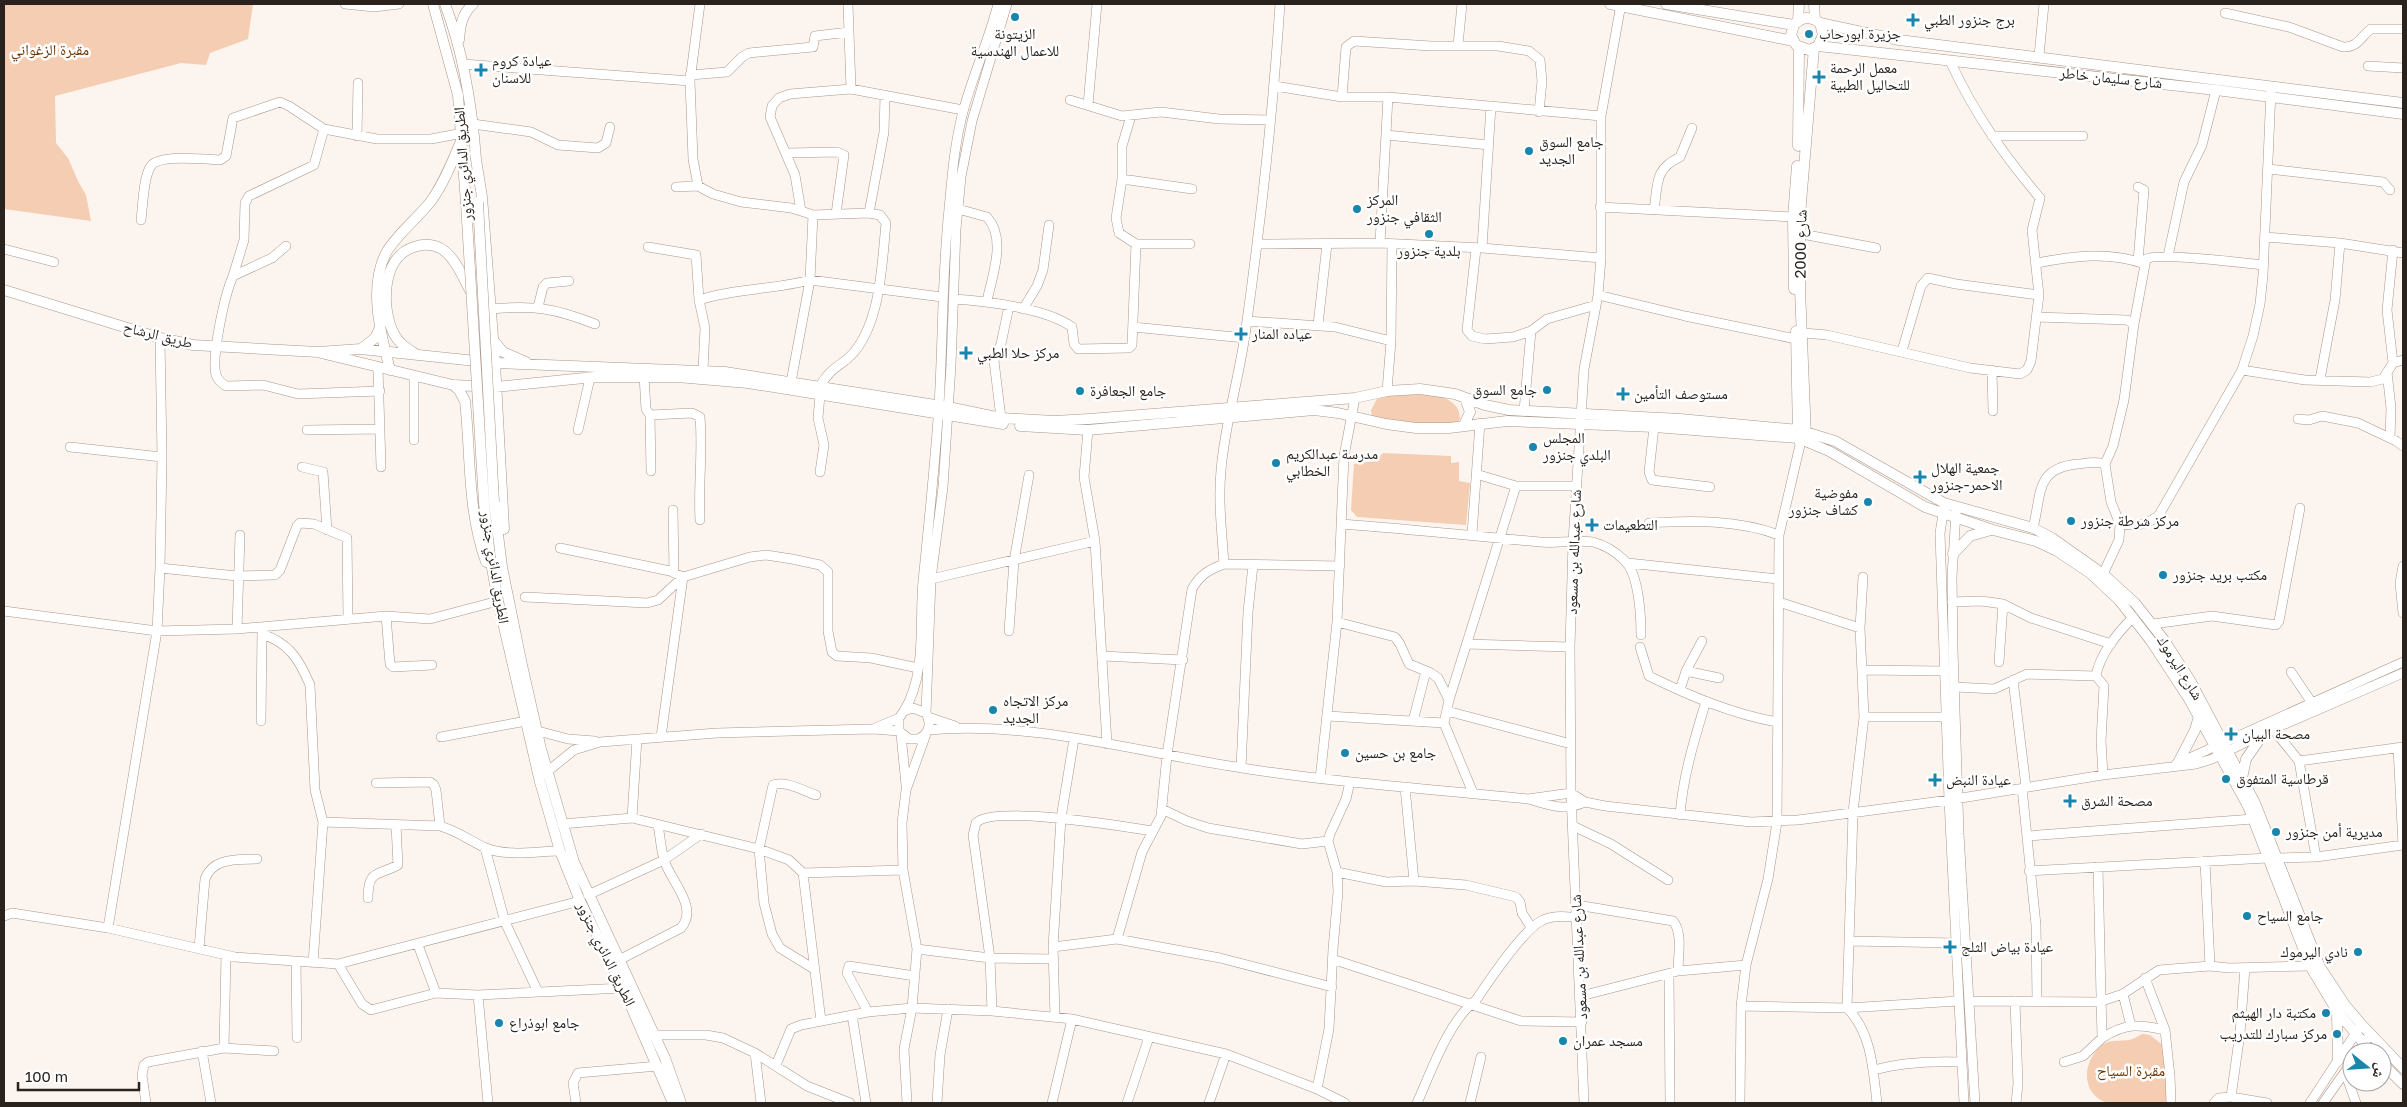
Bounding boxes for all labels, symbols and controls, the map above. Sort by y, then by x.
place label: برج جنزور الطبي [1924,10,2015,32]
marker: الزيتونة للاعمال الهندسية [1009,11,1021,23]
marker: برج جنزور الطبي [1906,13,1920,27]
place label: الزيتونة للاعمال الهندسية [971,24,1059,61]
place label: جزيرة ابورحاب [1819,24,1902,43]
marker: جزيرة ابورحاب [1803,28,1815,40]
park label: مقبرة الزغواني [11,40,89,62]
place label: عيادة كروم للاسنان [492,51,552,88]
place label: معمل الرحمة للتحاليل الطبية [1830,58,1910,95]
marker: عيادة كروم للاسنان [474,63,488,77]
street label: شارع سليمان خاطر [2058,63,2163,93]
marker: معمل الرحمة للتحاليل الطبية [1812,70,1826,84]
street label: الطريق الدائري جنزور [449,106,479,223]
place label: جامع السوق الجديد [1539,132,1604,167]
marker: جامع السوق الجديد [1523,145,1535,157]
place label: المركز الثقافي جنزور [1366,190,1442,229]
marker: المركز الثقافي جنزور [1351,203,1363,215]
street label: شارع 2000 [1790,209,1812,279]
marker: بلدية جنزور [1423,228,1435,240]
place label: بلدية جنزور [1396,241,1461,260]
street label: طريق الرشاح [121,317,195,353]
place label: عياده المنار [1251,324,1312,343]
marker: عياده المنار [1234,327,1248,341]
place label: مركز حلا الطبي [977,343,1059,365]
marker: مركز حلا الطبي [959,346,973,360]
place label: جامع السوق [1472,380,1537,400]
place label: جامع الجعافرة [1090,381,1167,401]
marker: جامع السوق [1541,384,1553,396]
place label: مستوصف التأمين [1634,384,1728,404]
marker: جامع الجعافرة [1074,385,1086,397]
marker: مستوصف التأمين [1616,387,1630,401]
place label: المجلس البلدي جنزور [1542,428,1611,467]
marker: المجلس البلدي جنزور [1527,441,1539,453]
place label: مدرسة عبدالكريم الخطابي [1286,444,1378,483]
marker: مدرسة عبدالكريم الخطابي [1270,457,1282,469]
place label: جمعية الهلال الاحمر-جنزور [1930,458,2003,494]
marker: جمعية الهلال الاحمر-جنزور [1913,470,1927,484]
place label: مفوضية كشاف جنزور [1788,483,1858,519]
street label: شارع عبدالله بن مسعود [1562,489,1586,615]
marker: مفوضية كشاف جنزور [1862,496,1874,508]
street label: الطريق الدائري جنزور [474,508,514,625]
place label: مركز شرطة جنزور [2080,511,2179,530]
place label: التطعيمات [1603,515,1658,533]
marker: مركز شرطة جنزور [2065,515,2077,527]
marker: التطعيمات [1585,518,1599,532]
place label: مكتب بريد جنزور [2172,565,2267,584]
marker: مكتب بريد جنزور [2157,569,2169,581]
street label: شارع اليرموك [2152,632,2208,704]
place label: مركز الاتجاه الجديد [1003,691,1068,726]
marker: مركز الاتجاه الجديد [987,704,999,716]
place label: مصحة البيان [2242,724,2310,744]
marker: مصحة البيان [2224,727,2238,741]
place label: جامع بن حسين [1355,743,1437,763]
marker: جامع بن حسين [1339,747,1351,759]
place label: قرطاسية المتفوق [2236,769,2329,789]
place label: عيادة النبض [1946,770,2011,790]
marker: عيادة النبض [1928,773,1942,787]
marker: قرطاسية المتفوق [2220,773,2232,785]
place label: مصحة الشرق [2081,791,2153,811]
marker: مصحة الشرق [2063,794,2077,808]
place label: مديرية أمن جنزور [2285,822,2383,842]
marker: مديرية أمن جنزور [2270,826,2282,838]
street label: شارع عبدالله بن مسعود [1566,894,1592,1020]
street label: الطريق الدائري جنزور [570,897,640,1010]
place label: جامع السياح [2257,906,2324,926]
marker: جامع السياح [2241,910,2253,922]
place label: عيادة بياض الثلج [1961,937,2054,957]
marker: عيادة بياض الثلج [1943,940,1957,954]
place label: نادي اليرموك [2280,942,2348,964]
marker: نادي اليرموك [2352,946,2364,958]
place label: مكتبة دار الهيثم [2231,1003,2316,1023]
marker: مكتبة دار الهيثم [2320,1007,2332,1019]
place label: جامع ابوذراع [509,1013,580,1033]
marker: جامع ابوذراع [493,1017,505,1029]
place label: مركز سبارك للتدريب [2220,1024,2327,1043]
marker: مركز سبارك للتدريب [2331,1028,2343,1040]
place label: مسجد عمران [1573,1031,1643,1051]
marker: مسجد عمران [1557,1035,1569,1047]
north arrow [2342,1042,2392,1092]
scale bar [18,1060,139,1092]
park label: مقبرة السياح [2097,1061,2165,1081]
text: ش [2369,1061,2390,1081]
text: 100 m [25,1067,68,1085]

